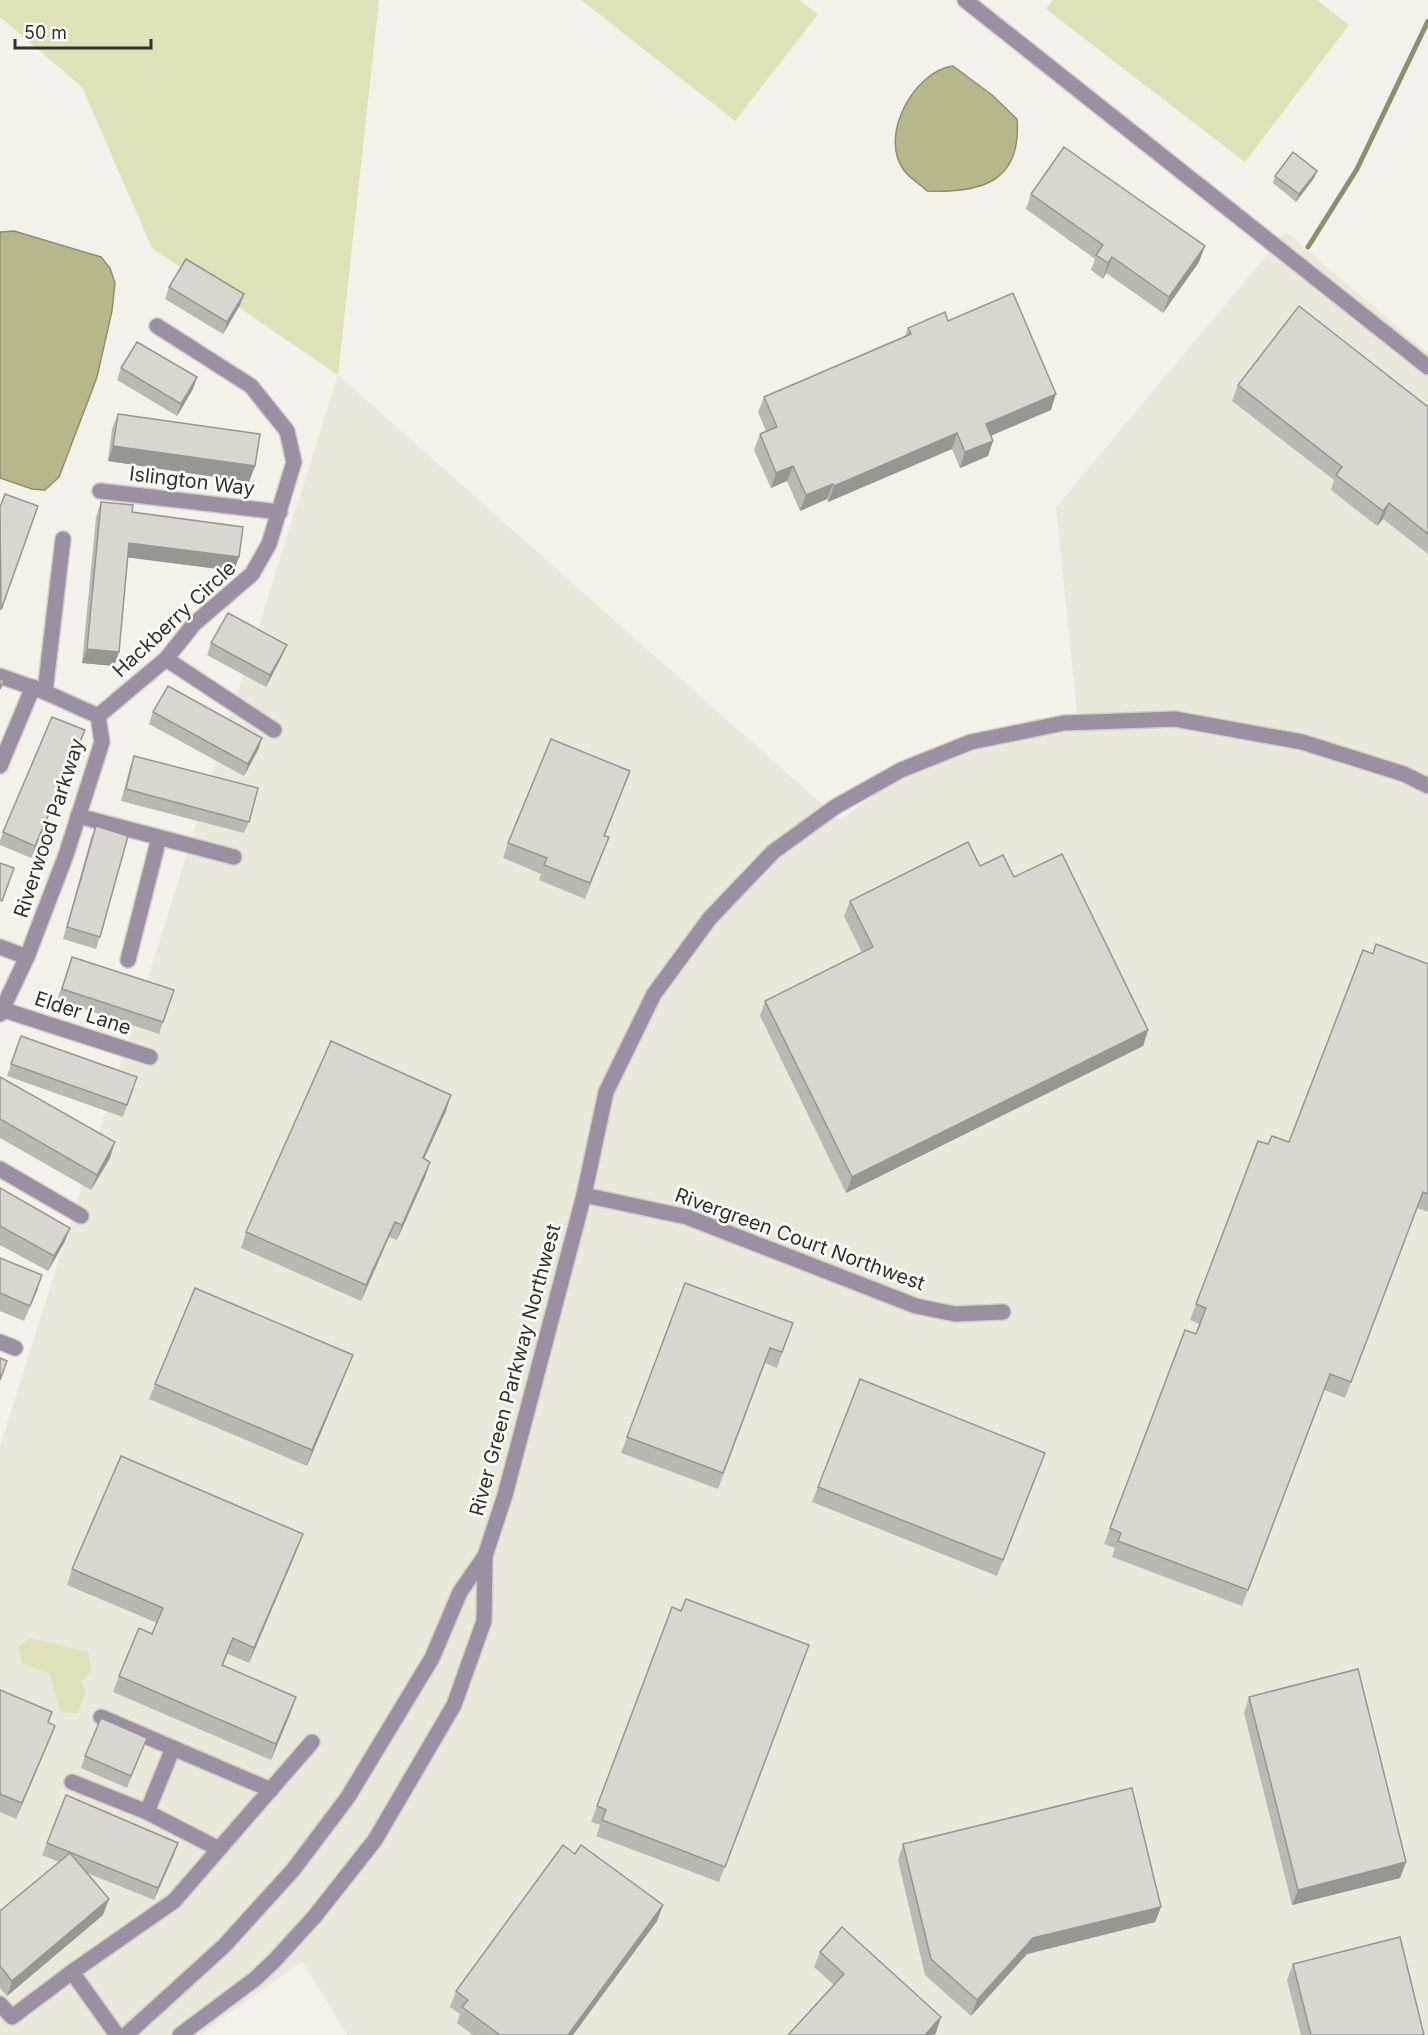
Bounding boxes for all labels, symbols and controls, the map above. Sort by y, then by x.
scale bar [15,12,152,50]
text: 50 m [24,22,67,43]
street label: Islington Way [128,461,256,501]
street label: Hackberry Circle [107,556,241,682]
street label: Riverwood Parkway [9,735,89,921]
street label: Elder Lane [32,986,134,1040]
street label: Rivergreen Court Northwest [672,1183,929,1296]
street label: River Green Parkway Northwest [464,1221,566,1519]

